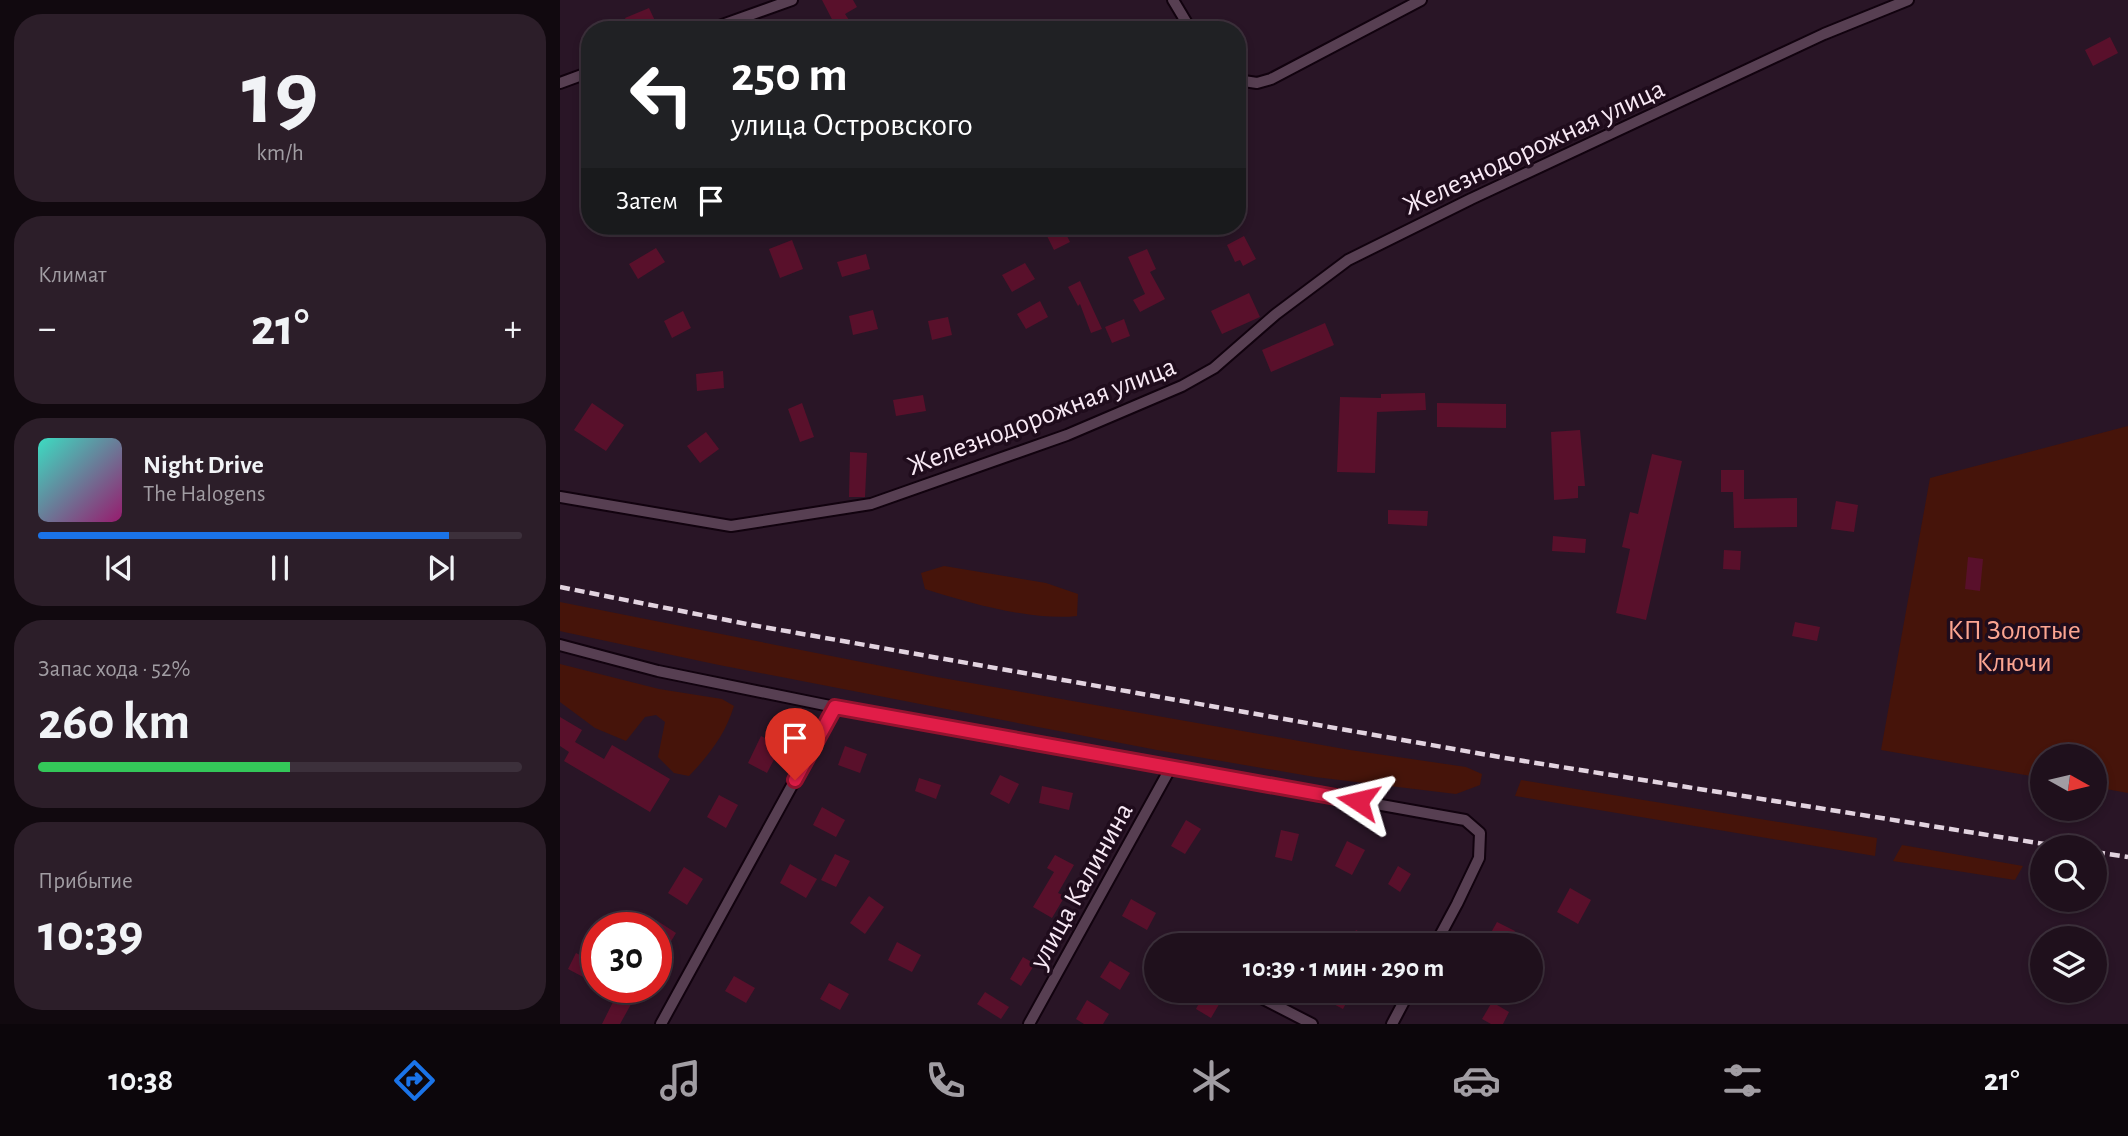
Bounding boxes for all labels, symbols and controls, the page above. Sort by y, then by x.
text: 19 [242,49,318,140]
icon: left [616,49,707,140]
text: 250 m [731,51,848,100]
street label: Железнодорожная улица [1399,75,1669,221]
text: улица Островского [731,109,973,141]
text: km/h [256,142,304,165]
icon: arrive [692,182,730,220]
text: Затем [616,188,678,214]
text: Климат [38,264,107,287]
text: 21° [251,302,309,354]
text: − [38,310,56,348]
text: + [504,310,522,348]
street label: Железнодорожная улица [904,353,1180,481]
text: Night Drive [143,452,264,478]
text: The Halogens [143,483,265,506]
icon: previous [100,549,138,587]
icon: pause [261,549,299,587]
icon: next [422,549,460,587]
park label: КП Золотые Ключи [1947,617,2081,677]
text: Запас хода · 52% [38,658,190,681]
text: 260 km [38,696,190,748]
pin [765,708,825,780]
icon: arrive [776,719,814,757]
north arrow [2030,744,2107,821]
map controls [2030,744,2107,1003]
position arrow [1321,764,1395,838]
street label: улица Калинина [1024,798,1139,974]
button: search [2030,835,2107,912]
text: Прибытие [38,870,133,893]
text: 10:39 [38,908,143,960]
speed limit sign: 30 [581,912,672,1003]
button: layers [2030,926,2107,1003]
text: 10:39 · 1 мин · 290 m [1243,955,1444,981]
icon: directions [390,1056,439,1105]
icon: music [656,1056,705,1105]
icon: phone [921,1056,970,1105]
icon: climate [1187,1056,1236,1105]
icon: car [1452,1056,1501,1105]
icon: filters [1718,1056,1767,1105]
text: 10:38 [108,1064,173,1096]
text: 21° [1984,1064,2020,1096]

